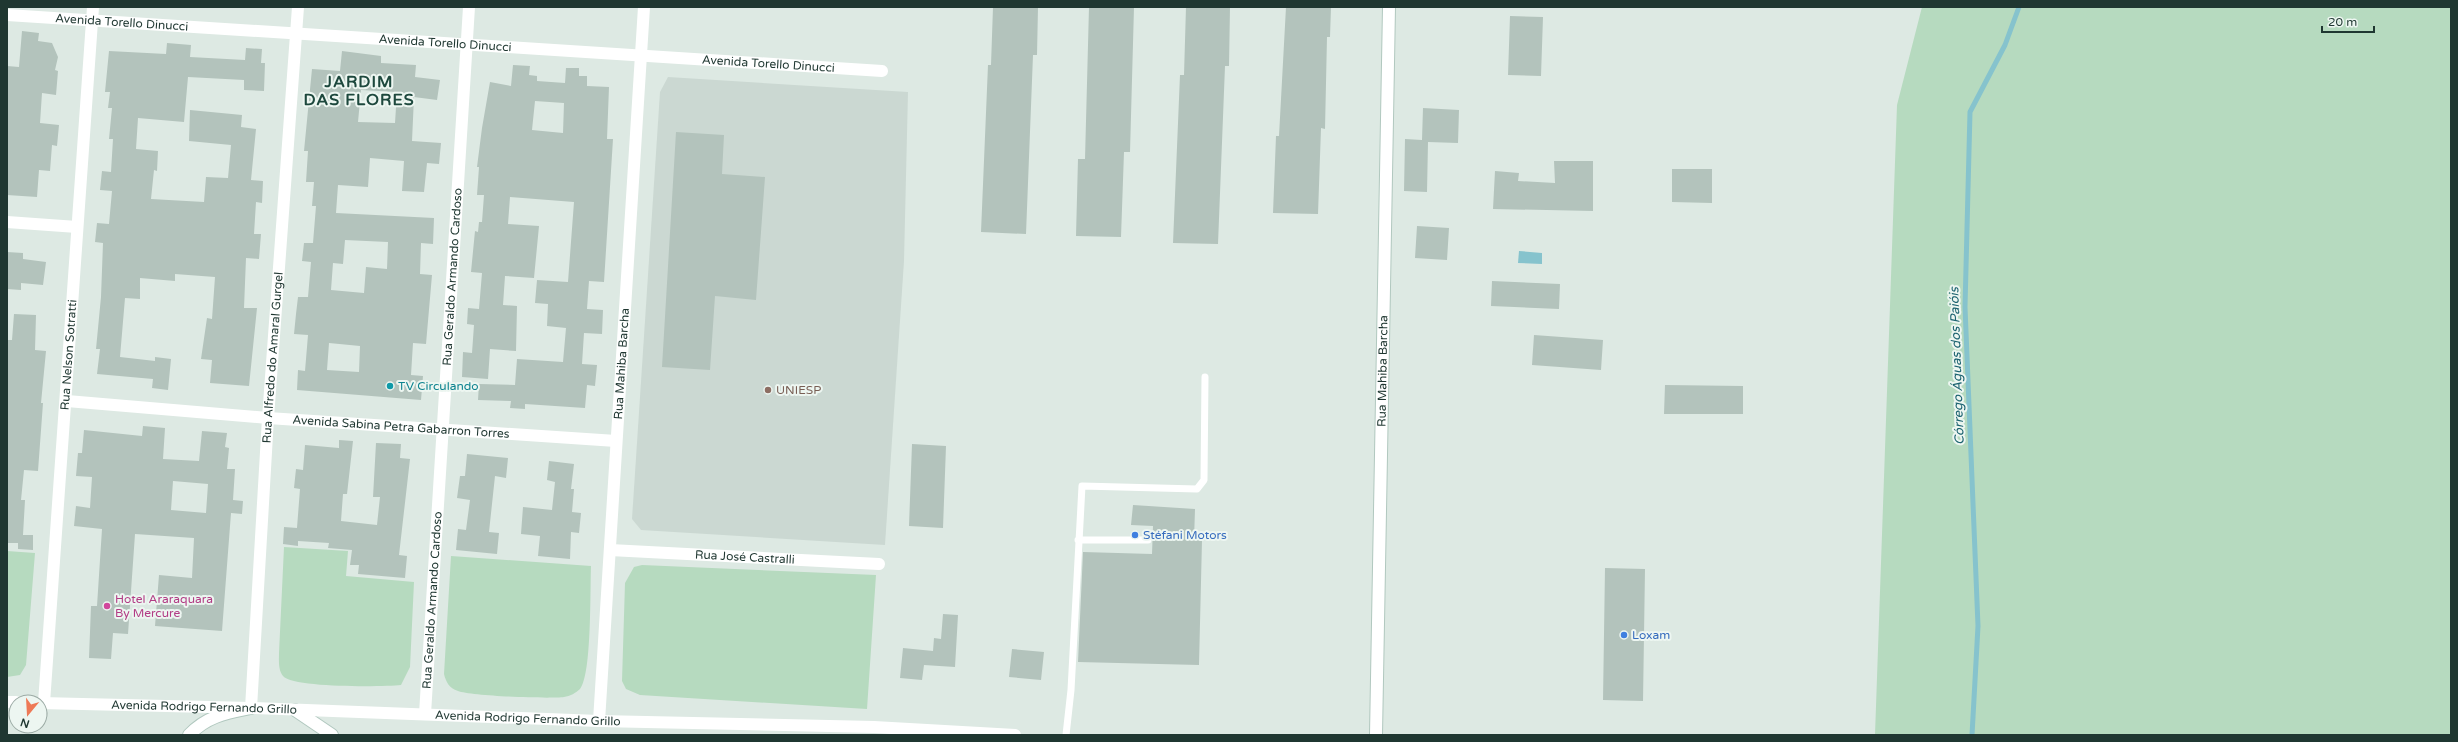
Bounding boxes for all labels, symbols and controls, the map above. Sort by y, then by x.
scale bar [2322,8,2374,34]
street label: Avenida Torello Dinucci [55,11,189,34]
text: 20 m [2328,15,2357,29]
street label: Avenida Torello Dinucci [378,32,512,54]
street label: Avenida Torello Dinucci [702,52,835,75]
district label: JARDIM DAS FLORES [303,72,415,110]
street label: Rua Geraldo Armando Cardoso [440,188,465,366]
street label: Rua Alfredo do Amaral Gurgel [260,271,286,444]
water label: Córrego Águas dos Paióis [1946,286,1968,445]
street label: Rua Nelson Sotratti [58,299,79,411]
street label: Rua Mahiba Barcha [611,307,632,420]
street label: Rua Mahiba Barcha [1375,315,1390,427]
place label: TV Circulando [398,379,479,393]
marker: TV Circulando [385,381,395,391]
place label: UNIESP [776,383,821,397]
marker: UNIESP [763,385,773,395]
street label: Avenida Sabina Petra Gabarron Torres [292,413,510,441]
street label: Rua Geraldo Armando Cardoso [420,511,445,689]
place label: Stéfani Motors [1143,528,1227,542]
marker: Stéfani Motors [1130,530,1140,540]
street label: Rua José Castralli [694,547,795,567]
place label: Hotel Araraquara By Mercure [115,592,213,620]
marker: Hotel Araraquara By Mercure [102,601,112,611]
place label: Loxam [1632,628,1670,642]
marker: Loxam [1619,630,1629,640]
north arrow [8,694,48,734]
street label: Avenida Rodrigo Fernando Grillo [111,698,297,717]
street label: Avenida Rodrigo Fernando Grillo [435,708,621,728]
text: N [19,715,31,731]

